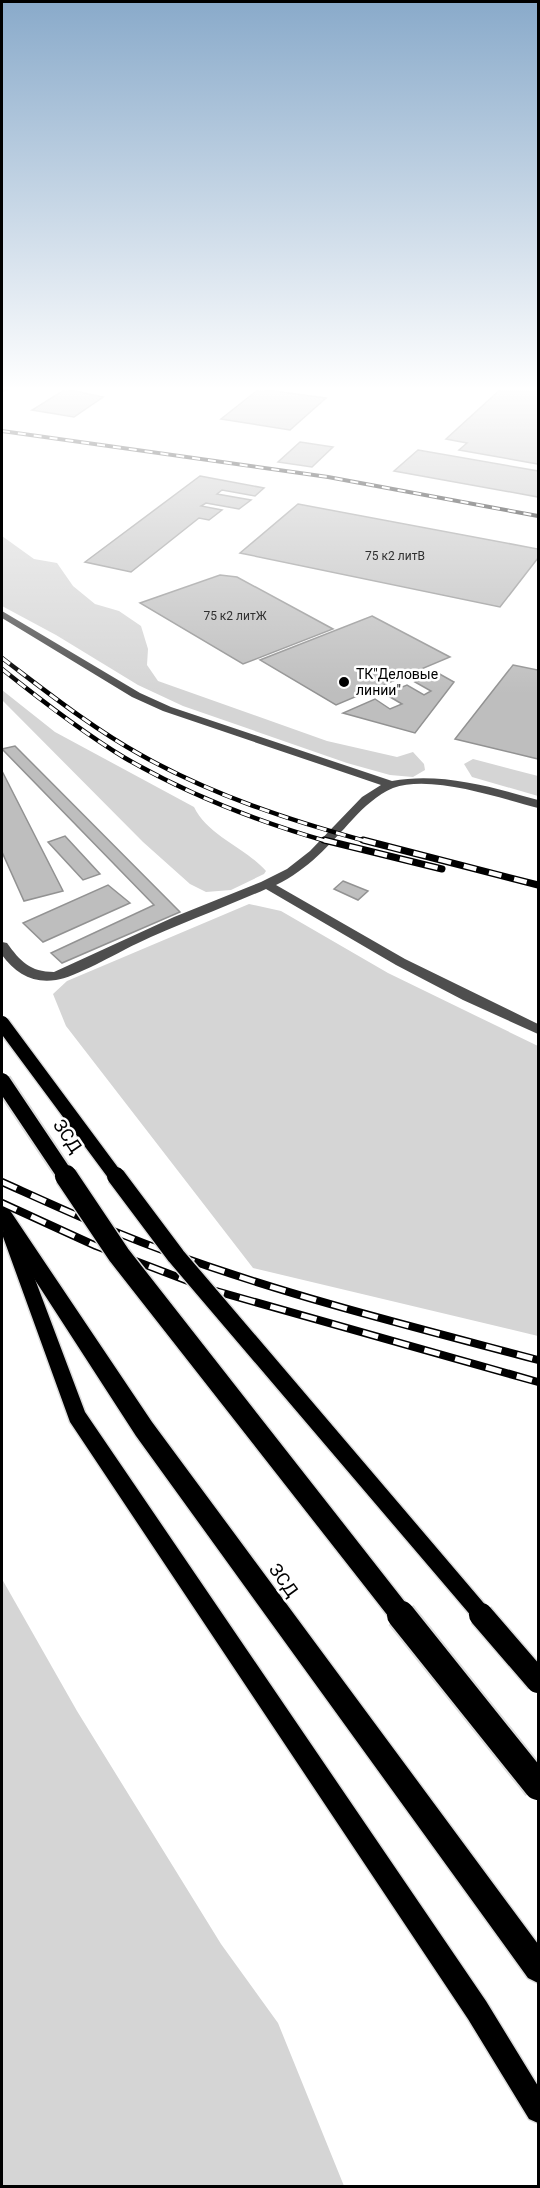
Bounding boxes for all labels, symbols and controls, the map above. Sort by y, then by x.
house number: 75 к2 литВ [365,549,425,563]
house number: 75 к2 литЖ [203,609,267,623]
place label: ТК"Деловые линии" [356,666,438,698]
marker: ТК"Деловые линии" [337,675,351,689]
street label: ЗСД [49,1115,87,1157]
street label: ЗСД [265,1559,303,1601]

